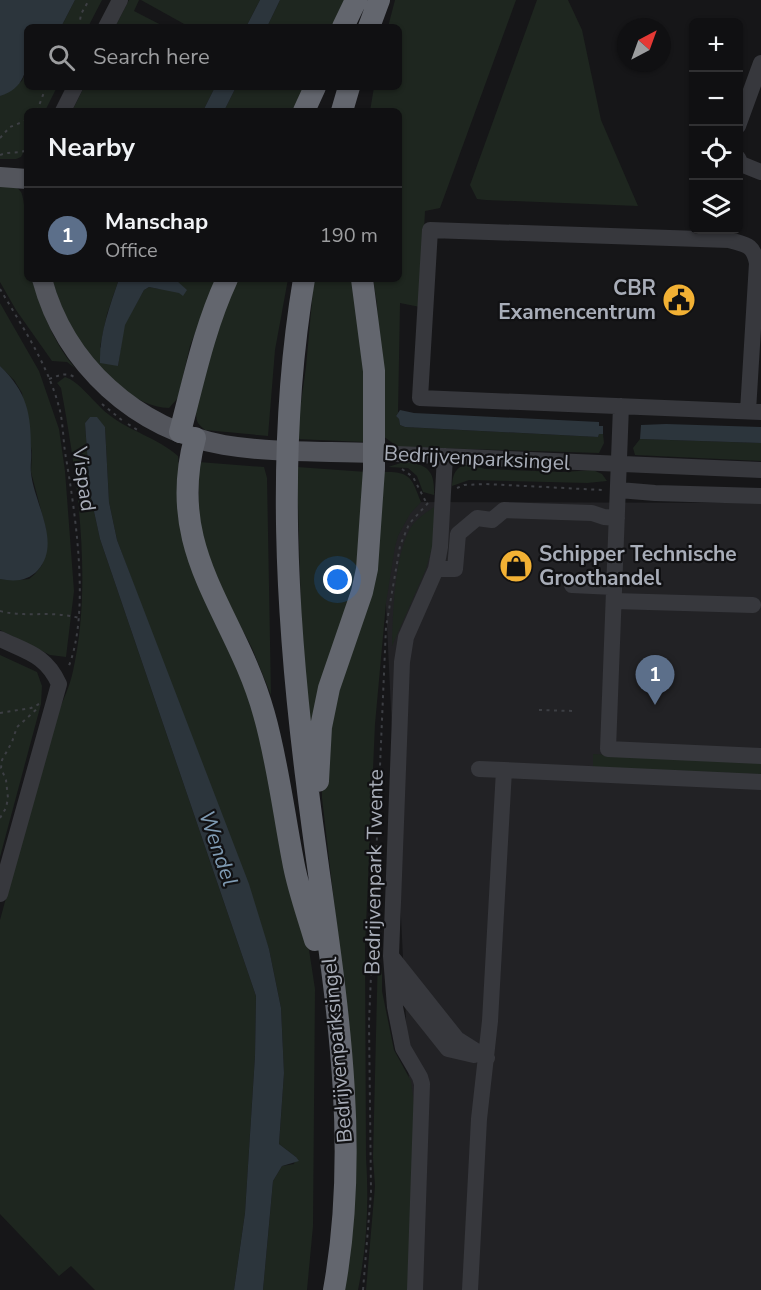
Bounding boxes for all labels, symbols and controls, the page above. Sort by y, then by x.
north arrow [617,18,671,72]
map controls [689,18,743,234]
button: + [689,18,743,72]
search box [24,24,402,90]
icon: search [45,41,78,74]
text: Search here [93,42,210,72]
button: − [689,72,743,126]
button: locate [689,126,743,180]
text: Nearby [48,130,135,165]
button: layers [689,180,743,234]
text: Manschap [105,207,208,237]
text: 1 [62,222,74,249]
text: 190 m [320,222,378,249]
text: Office [105,237,158,264]
place label: CBR Examencentrum [498,274,657,326]
public building icon: CBR Examencentrum [661,282,697,318]
street label: Bedrijvenparksingel [383,439,572,477]
street label: Vispad [65,444,102,513]
place label: Schipper Technische Groothandel [539,540,737,592]
shop icon: Schipper Technische Groothandel [498,548,534,584]
your location [323,565,352,594]
pin: 1 [636,656,674,705]
street label: Bedrijvenpark Twente [358,769,390,975]
water label: Wendel [191,806,245,890]
street label: Bedrijvenparksingel [315,955,359,1144]

